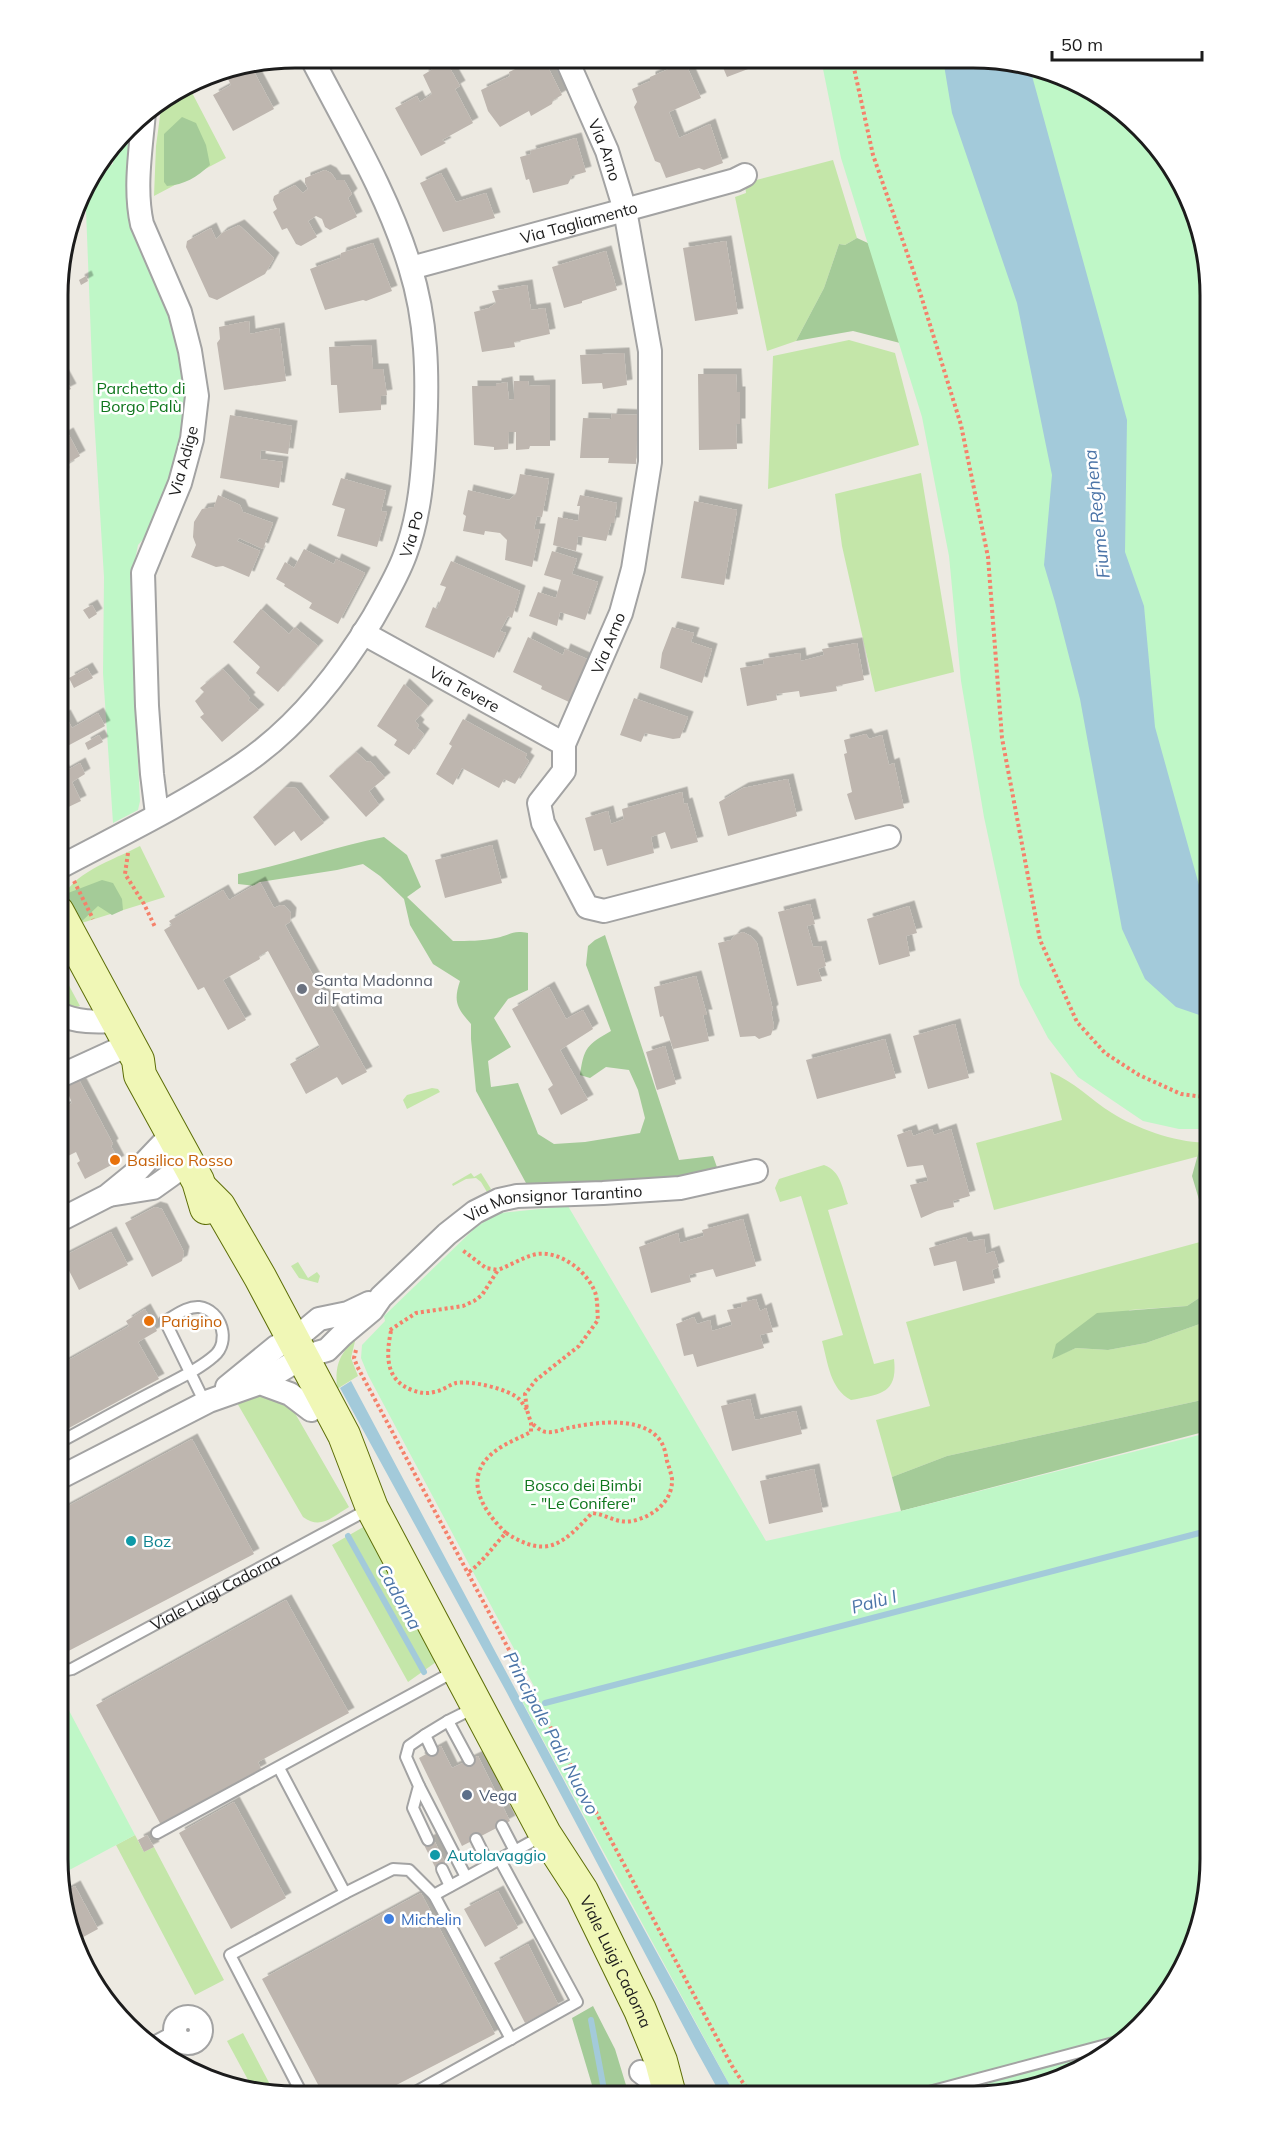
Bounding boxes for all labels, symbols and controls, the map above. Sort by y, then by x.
scale bar [1052,24,1202,62]
text: 50 m [1061,33,1103,56]
street label: Via Arno [584,116,626,183]
street label: Via Tagliamento [518,197,640,248]
park label: Parchetto di Borgo Palù [97,378,185,416]
street label: Via Adige [164,424,202,498]
water label: Fiume Reghena [1078,448,1115,580]
street label: Via Po [395,509,427,560]
street label: Via Arno [587,609,629,677]
street label: Via Tevere [426,662,503,717]
place label: Santa Madonna di Fatima [314,970,433,1008]
marker: Santa Madonna di Fatima [295,982,309,996]
place label: Basilico Rosso [127,1150,233,1170]
marker: Basilico Rosso [108,1153,122,1167]
street label: Via Monsignor Tarantino [460,1180,643,1227]
place label: Parigino [161,1311,222,1331]
marker: Parigino [142,1314,156,1328]
park label: Bosco dei Bimbi - "Le Conifere" [524,1475,642,1513]
place label: Boz [143,1531,171,1551]
marker: Boz [124,1534,138,1548]
street label: Viale Luigi Cadorna [147,1549,284,1635]
water label: Cadorna [372,1560,427,1634]
water label: Palù I [849,1584,899,1619]
water label: Principale Palù Nuovo [499,1647,604,1818]
place label: Vega [479,1785,517,1805]
marker: Vega [460,1788,474,1802]
place label: Autolavaggio [447,1845,546,1865]
marker: Autolavaggio [428,1848,442,1862]
street label: Viale Luigi Cadorna [576,1892,656,2031]
place label: Michelin [401,1909,462,1929]
marker: Michelin [382,1912,396,1926]

